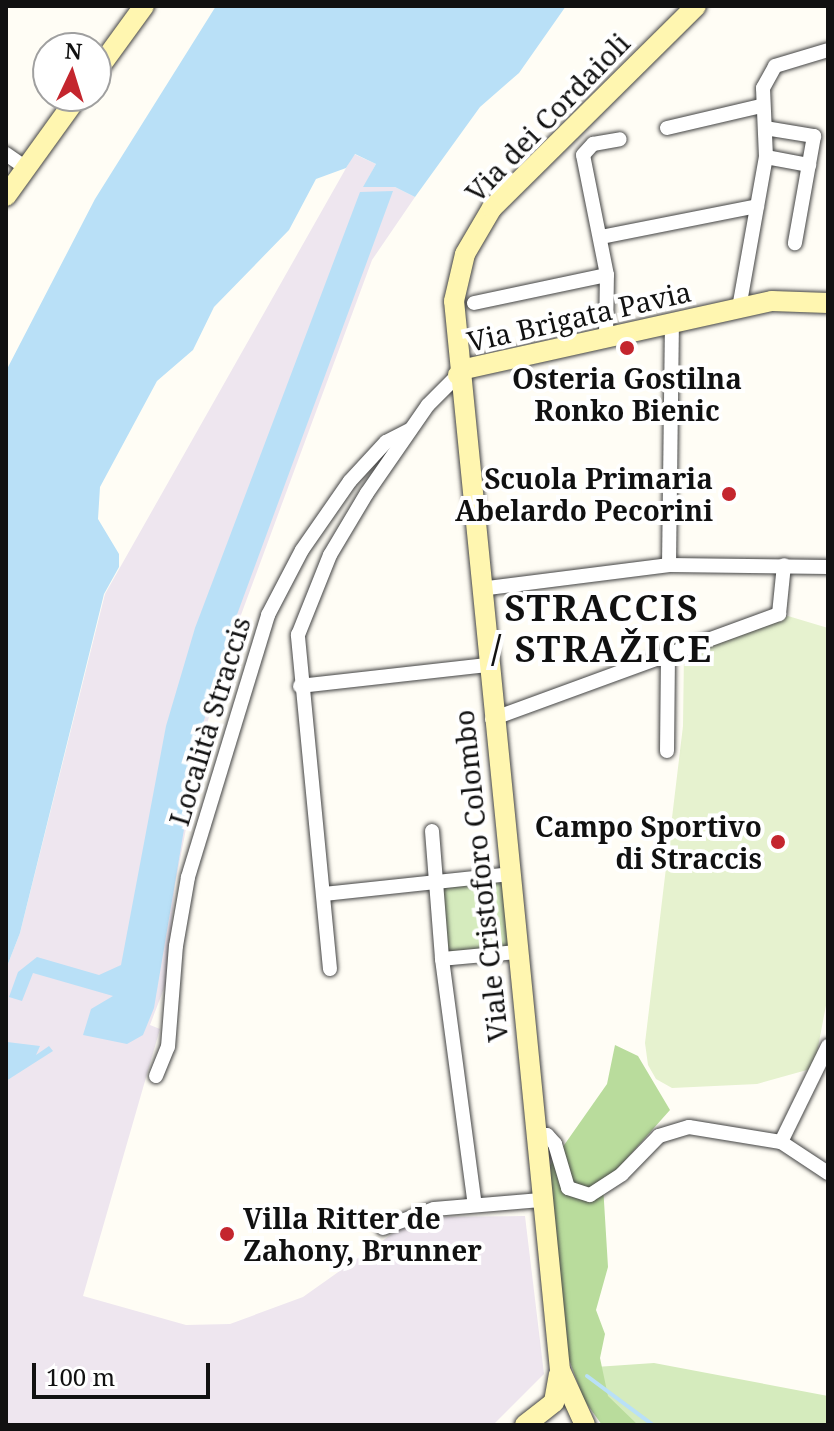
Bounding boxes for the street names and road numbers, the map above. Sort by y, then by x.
street label: Via dei Cordaioli [458,26,636,208]
street label: Via Brigata Pavia [464,274,694,358]
street label: Località Straccis [161,613,257,829]
street label: Viale Cristoforo Colombo [446,708,514,1044]

